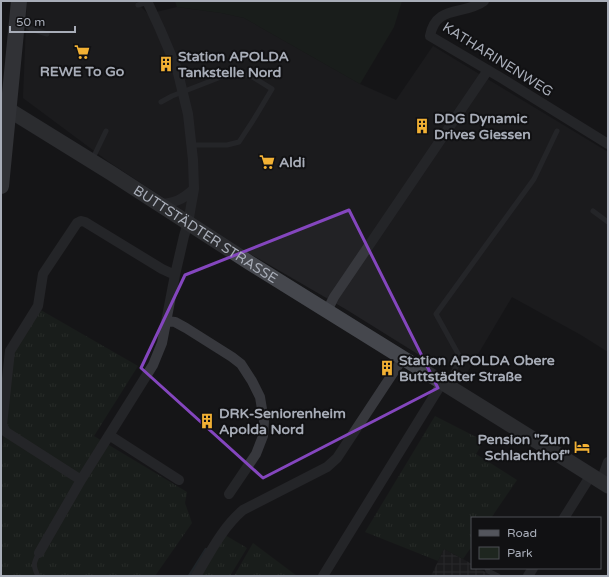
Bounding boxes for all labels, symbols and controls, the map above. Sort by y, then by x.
scale bar [10,8,75,34]
text: 50 m [16,15,45,29]
street label: KATHARINENWEG [439,19,556,100]
supermarket icon: REWE To Go [73,43,91,61]
place label: Station APOLDA Tankstelle Nord [177,48,289,81]
building icon: Station APOLDA Tankstelle Nord [157,55,175,73]
place label: REWE To Go [40,63,125,80]
place label: DDG Dynamic Drives Giessen [434,110,531,143]
building icon: DDG Dynamic Drives Giessen [413,117,431,135]
supermarket icon: Aldi [258,153,276,171]
place label: Aldi [279,154,305,171]
street label: BUTTSTÄDTER STRASSE [130,182,281,287]
place label: Station APOLDA Obere Buttstädter Straße [399,352,555,385]
building icon: Station APOLDA Obere Buttstädter Straße [378,359,396,377]
place label: DRK-Seniorenheim Apolda Nord [219,405,346,438]
building icon: DRK-Seniorenheim Apolda Nord [198,412,216,430]
place label: Pension "Zum Schlachthof" [477,431,570,464]
hotel icon: Pension "Zum Schlachthof" [573,438,591,456]
legend [471,517,601,569]
text: Road [507,526,537,540]
text: Park [507,546,533,560]

